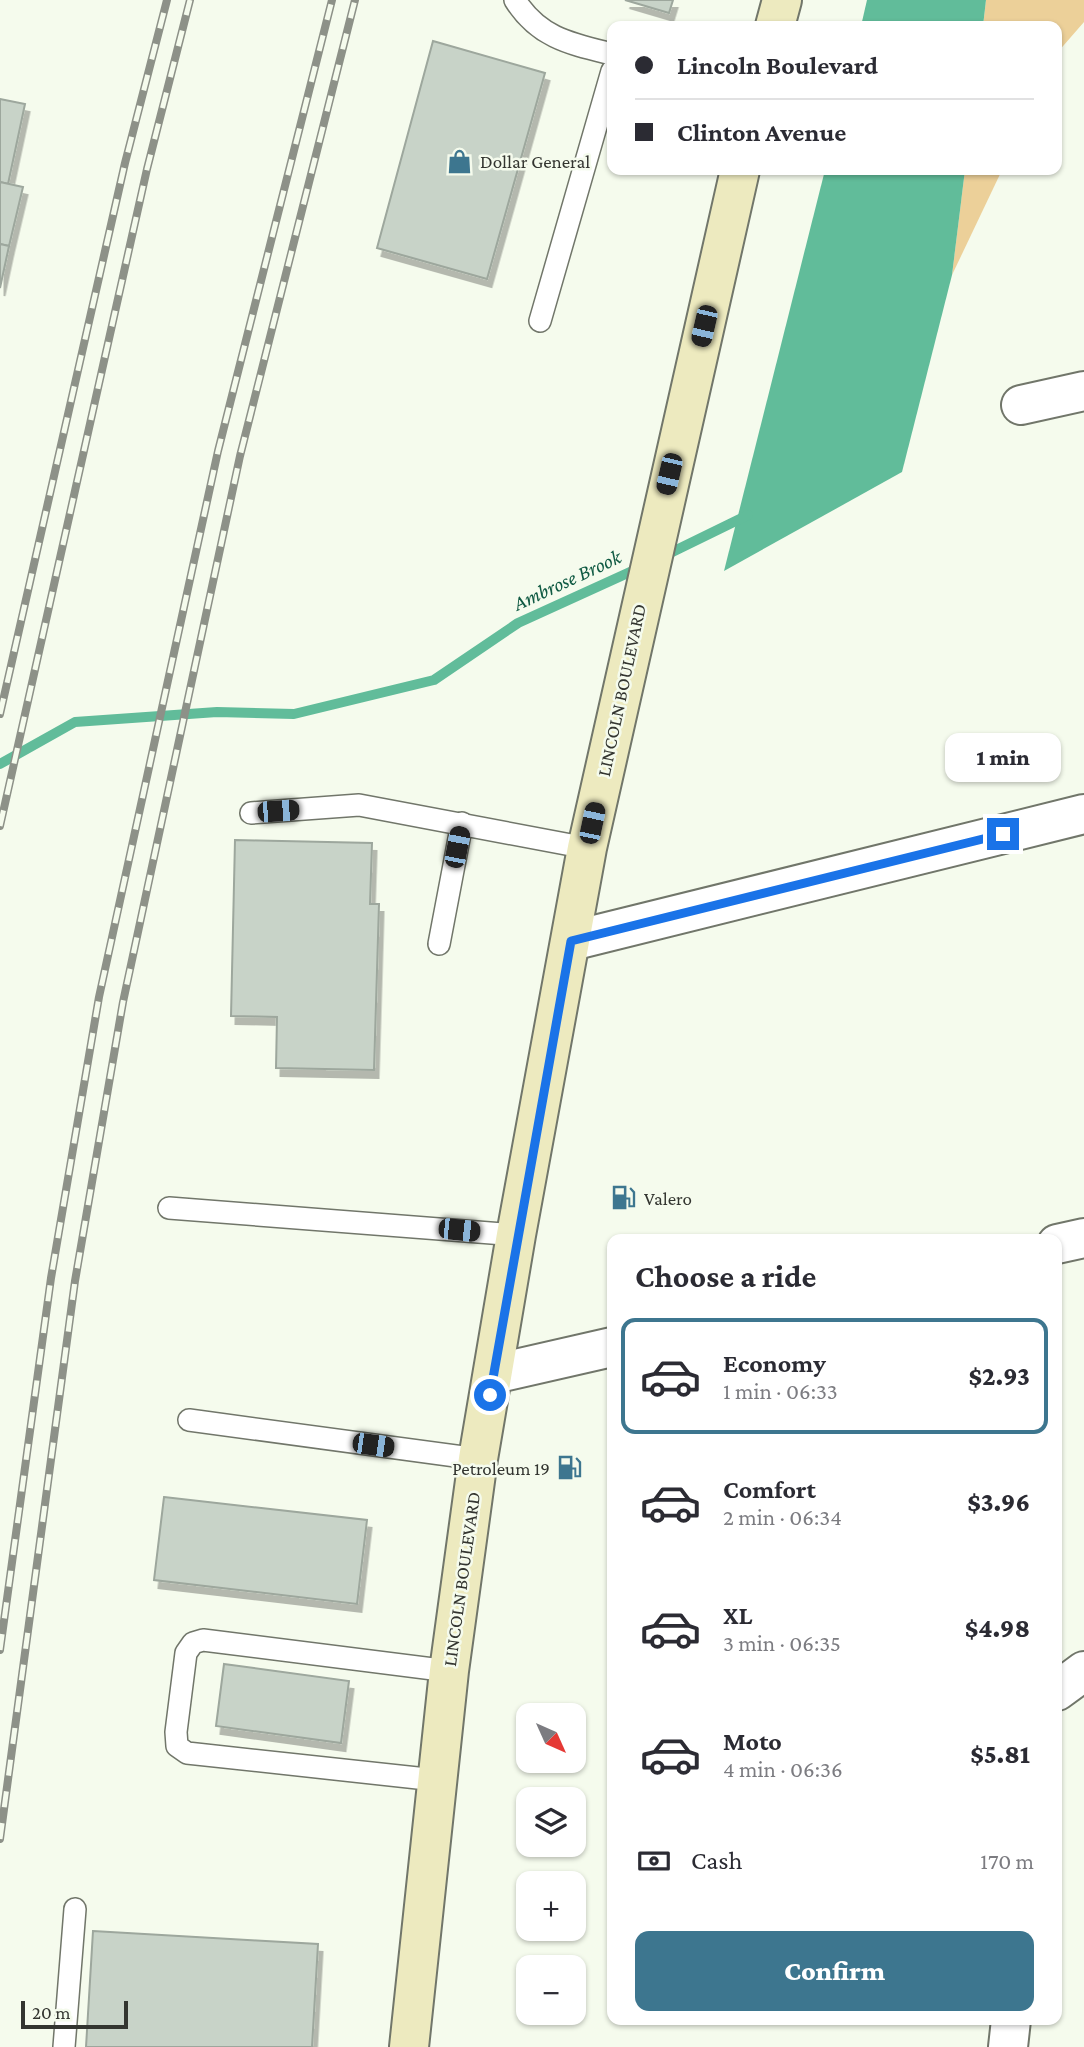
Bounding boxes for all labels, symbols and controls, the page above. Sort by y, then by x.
text: Lincoln Boulevard [677,51,878,80]
text: Clinton Avenue [677,118,846,147]
shop icon: Dollar General [446,147,474,175]
place label: Dollar General [480,151,590,172]
car [690,303,719,349]
car [655,451,684,497]
water label: Ambrose Brook [508,544,626,616]
street label: LINCOLN BOULEVARD [593,602,650,778]
callout: 1 min [945,732,1061,782]
text: 1 min [976,744,1030,770]
car [257,799,300,823]
car [578,800,607,846]
route end [987,818,1019,850]
car [443,824,472,870]
fuel station icon: Valero [610,1184,638,1212]
place label: Valero [644,1188,692,1209]
car [438,1217,481,1243]
text: Choose a ride [635,1258,816,1294]
icon: car [639,1345,702,1408]
text: Economy [723,1349,826,1378]
text: $2.93 [969,1362,1030,1391]
text: 1 min · 06:33 [723,1378,838,1404]
route start [474,1379,506,1411]
car [351,1432,396,1458]
fuel station icon: Petroleum 19 [556,1454,584,1482]
place label: Petroleum 19 [452,1458,550,1479]
icon: car [639,1471,702,1534]
text: Comfort [723,1475,816,1504]
text: $3.96 [967,1488,1030,1517]
street label: LINCOLN BOULEVARD [439,1490,484,1668]
text: 2 min · 06:34 [723,1504,842,1530]
icon: car [639,1597,702,1660]
text: XL [723,1601,752,1630]
text: $4.98 [965,1614,1030,1643]
text: 3 min · 06:35 [723,1630,841,1656]
north arrow [516,1703,586,1773]
map controls [516,1703,586,2025]
icon: car [639,1723,702,1786]
text: Moto [723,1727,782,1756]
text: $5.81 [970,1740,1030,1769]
text: 4 min · 06:36 [723,1756,843,1782]
button: layers [516,1787,586,1857]
icon: cash [635,1842,673,1880]
text: Cash [691,1846,742,1875]
text: 170 m [980,1848,1034,1874]
button: + [516,1871,586,1941]
button: Confirm [635,1931,1034,2011]
button: − [516,1955,586,2025]
scale bar [21,1998,128,2030]
text: 20 m [32,2002,71,2023]

